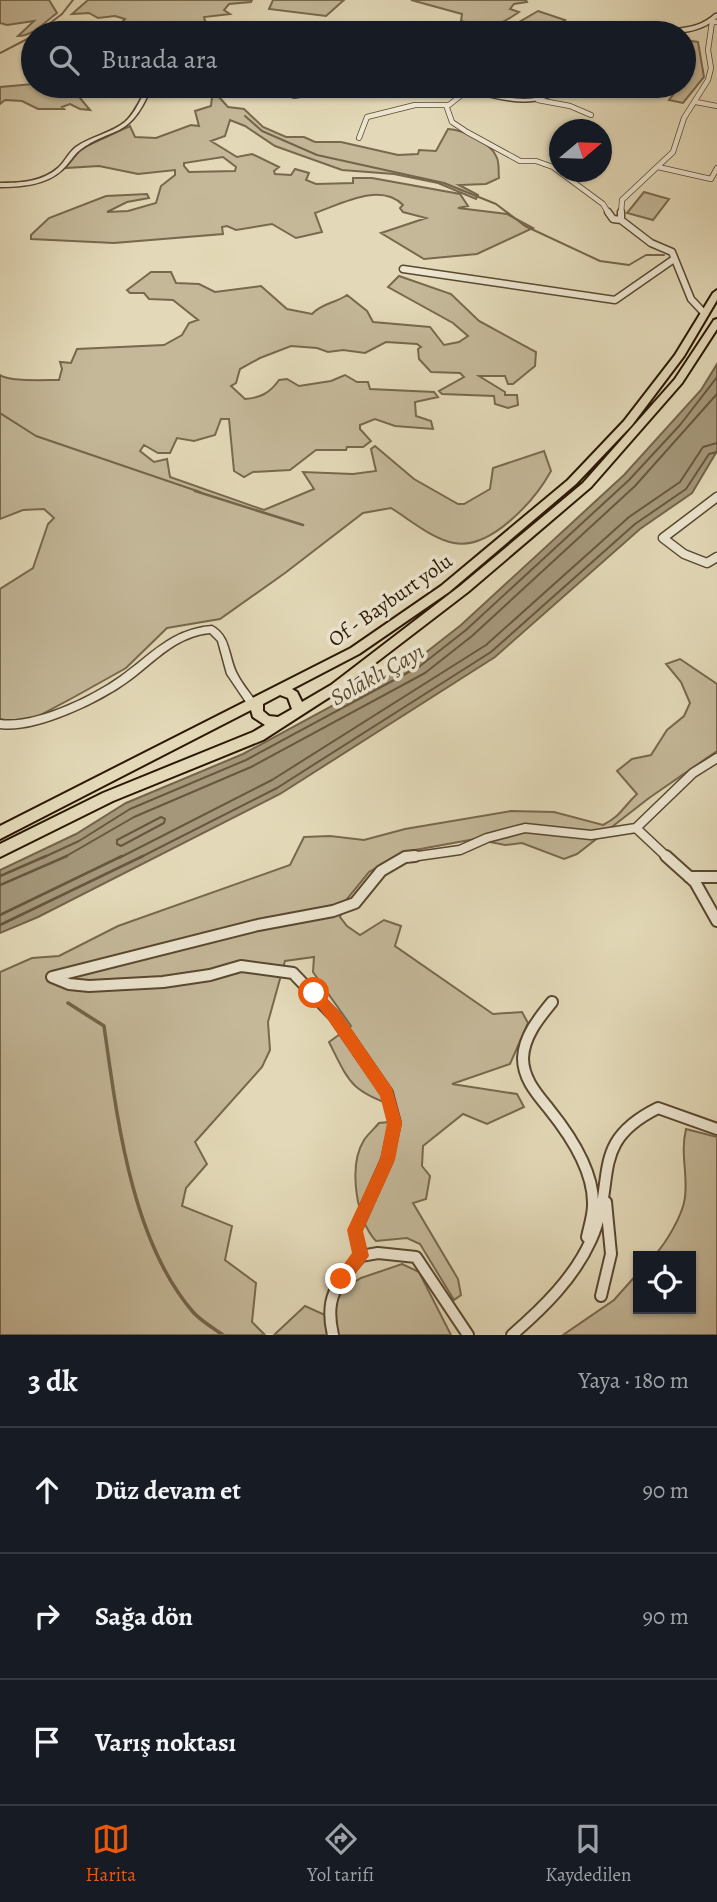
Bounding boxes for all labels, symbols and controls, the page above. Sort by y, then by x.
search box [21,21,696,98]
icon: search [45,41,83,79]
text: Burada ara [101,42,218,77]
north arrow [549,119,612,182]
street label: Of - Bayburt yolu [322,546,458,653]
water label: Solaklı Çayı [325,636,430,713]
route start [298,977,329,1008]
map controls [633,1251,696,1314]
button: locate [633,1251,696,1314]
route end [325,1263,356,1294]
text: 3 dk [28,1361,78,1401]
text: Yaya · 180 m [578,1365,689,1396]
icon: ahead [28,1471,66,1509]
text: Düz devam et [95,1473,241,1508]
text: 90 m [643,1475,689,1506]
icon: right [28,1597,66,1635]
text: Sağa dön [95,1599,193,1634]
text: 90 m [643,1601,689,1632]
icon: arrive [28,1723,66,1761]
text: Varış noktası [95,1725,236,1760]
tab: Harita [86,1820,136,1888]
tab: Yol tarifi [307,1820,374,1888]
tab: Kaydedilen [545,1820,631,1888]

